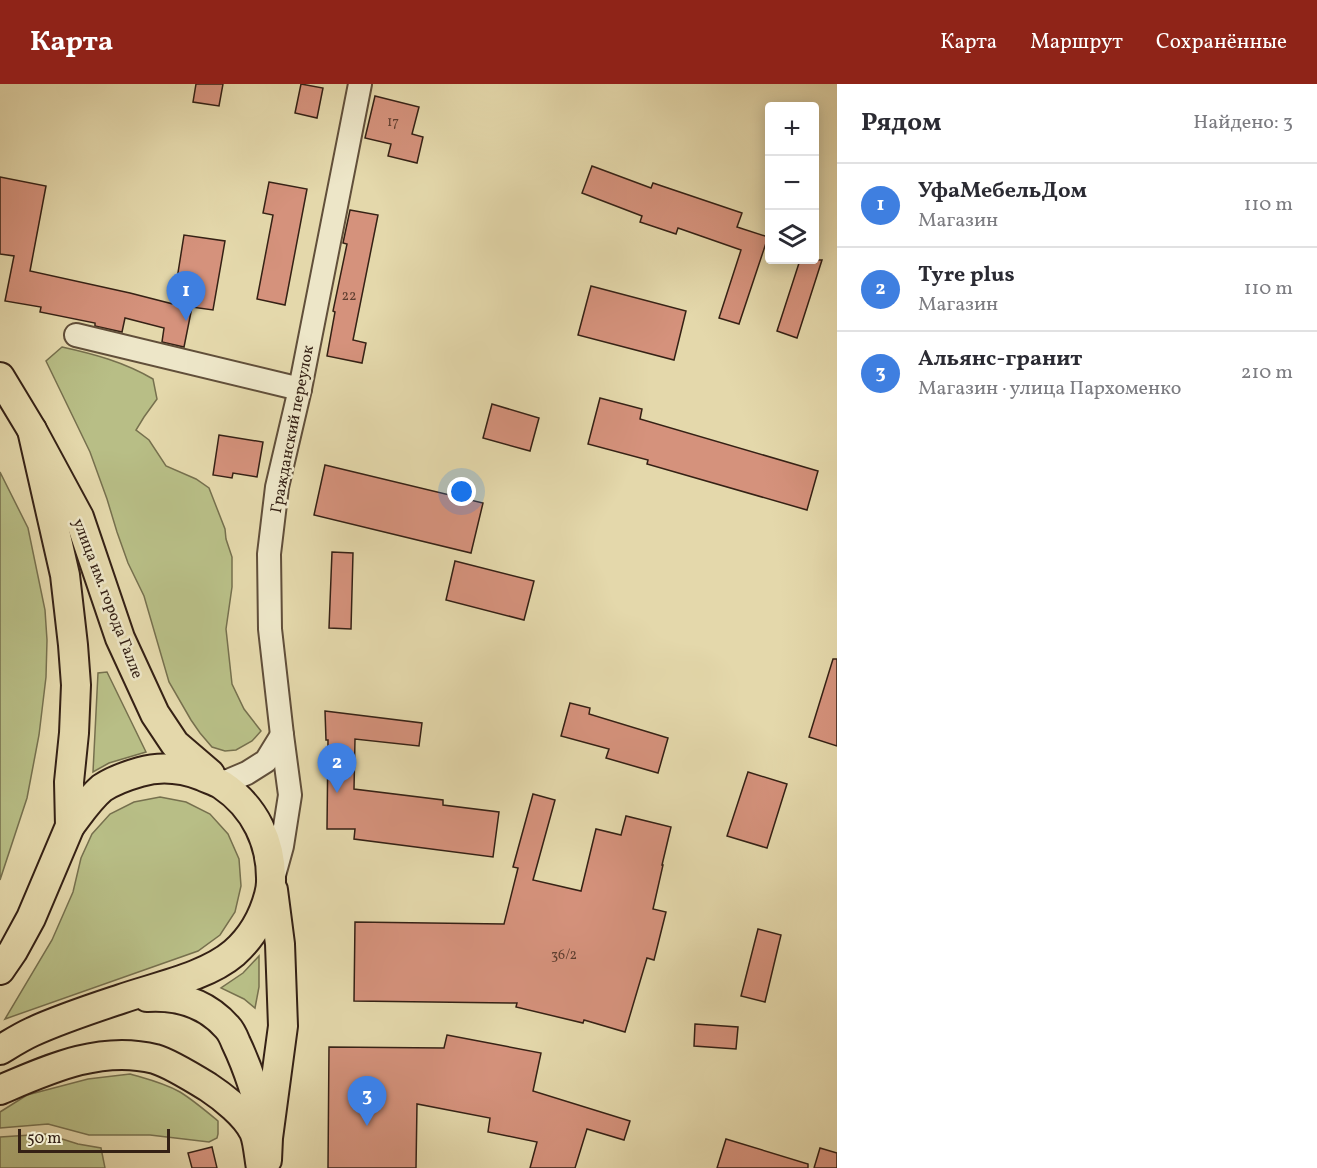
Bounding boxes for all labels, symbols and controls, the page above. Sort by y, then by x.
text: Карта [30,23,113,62]
text: Карта [940,28,997,57]
text: Маршрут [1030,28,1123,57]
text: Сохранённые [1156,28,1287,57]
map controls [765,102,819,264]
button: + [765,102,819,156]
text: Рядом [861,105,941,141]
text: Найдено: 3 [1193,109,1293,137]
house number: 17 [387,113,399,132]
button: − [765,156,819,210]
text: УфаМебельДом [918,176,1087,207]
text: 1 [876,191,885,219]
text: 110 m [1244,191,1293,219]
text: Магазин [918,207,998,235]
button: layers [765,210,819,264]
text: Tyre plus [918,260,1015,291]
pin: 1 [166,272,206,321]
text: 2 [875,275,886,303]
text: 110 m [1244,275,1293,303]
house number: 22 [341,287,357,306]
text: Магазин [918,291,998,319]
street label: Гражданский переулок [266,343,320,515]
text: Альянс-гранит [918,344,1082,375]
text: 3 [875,359,886,387]
text: 210 m [1241,359,1293,387]
text: Магазин · улица Пархоменко [918,375,1181,403]
your location [447,477,476,506]
street label: улица им. города Галле [66,516,148,682]
pin: 2 [318,744,356,793]
house number: 36/2 [551,946,577,965]
pin: 3 [348,1076,386,1126]
scale bar [18,1126,170,1154]
text: 50 m [27,1128,61,1150]

